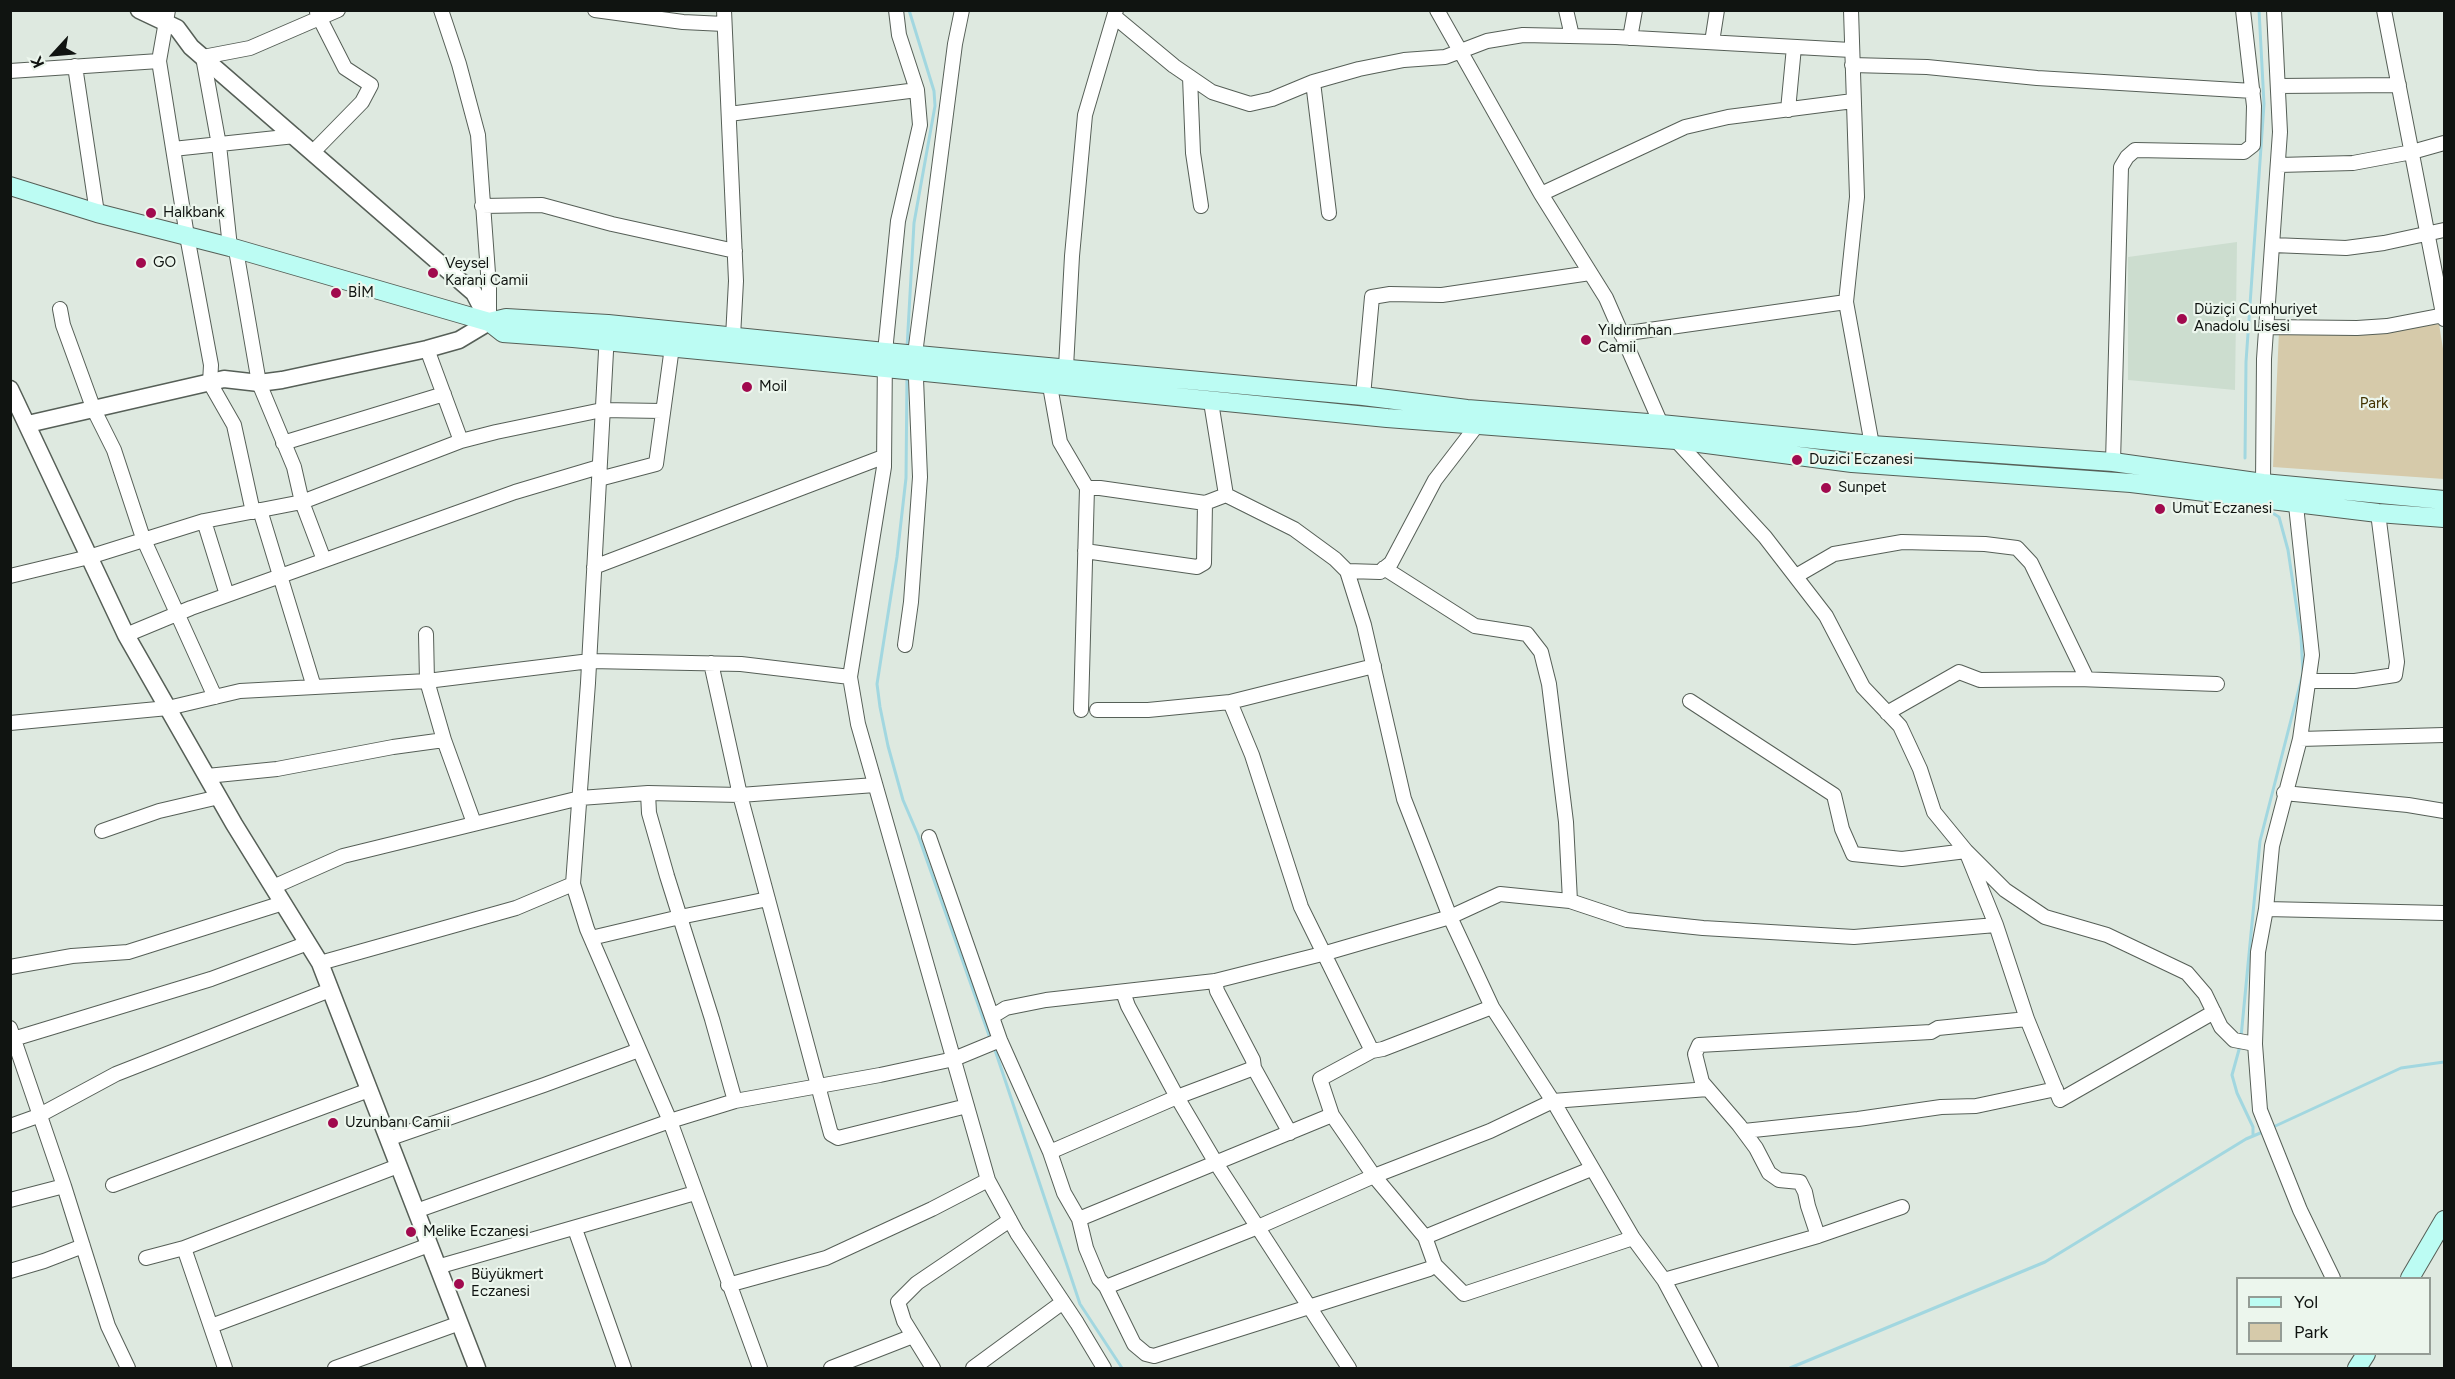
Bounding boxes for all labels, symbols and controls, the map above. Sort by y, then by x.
north arrow [24,24,84,84]
text: K [26,53,48,71]
place label: Halkbank [163,204,225,222]
marker: Halkbank [144,206,158,220]
place label: GO [153,254,176,272]
place label: Veysel Karani Camii [445,255,528,290]
marker: GO [134,256,148,270]
marker: Veysel Karani Camii [426,266,440,280]
place label: BİM [348,284,374,302]
marker: BİM [329,286,343,300]
place label: Düziçi Cumhuriyet Anadolu Lisesi [2194,301,2318,336]
marker: Düziçi Cumhuriyet Anadolu Lisesi [2175,312,2189,326]
place label: Yıldırımhan Camii [1598,322,1672,357]
marker: Yıldırımhan Camii [1579,333,1593,347]
place label: Moil [759,378,787,396]
marker: Moil [740,380,754,394]
park label: Park [2360,395,2388,413]
place label: Duzici Eczanesi [1809,451,1913,469]
marker: Duzici Eczanesi [1790,453,1804,467]
place label: Sunpet [1838,479,1887,497]
marker: Sunpet [1819,481,1833,495]
place label: Umut Eczanesi [2172,500,2272,518]
marker: Umut Eczanesi [2153,502,2167,516]
place label: Uzunbanı Camii [345,1114,450,1132]
marker: Uzunbanı Camii [326,1116,340,1130]
place label: Melike Eczanesi [423,1223,529,1241]
marker: Melike Eczanesi [404,1225,418,1239]
place label: Büyükmert Eczanesi [471,1266,544,1301]
marker: Büyükmert Eczanesi [452,1277,466,1291]
legend [2236,1277,2431,1355]
text: Yol [2294,1291,2318,1313]
text: Park [2294,1321,2328,1343]

